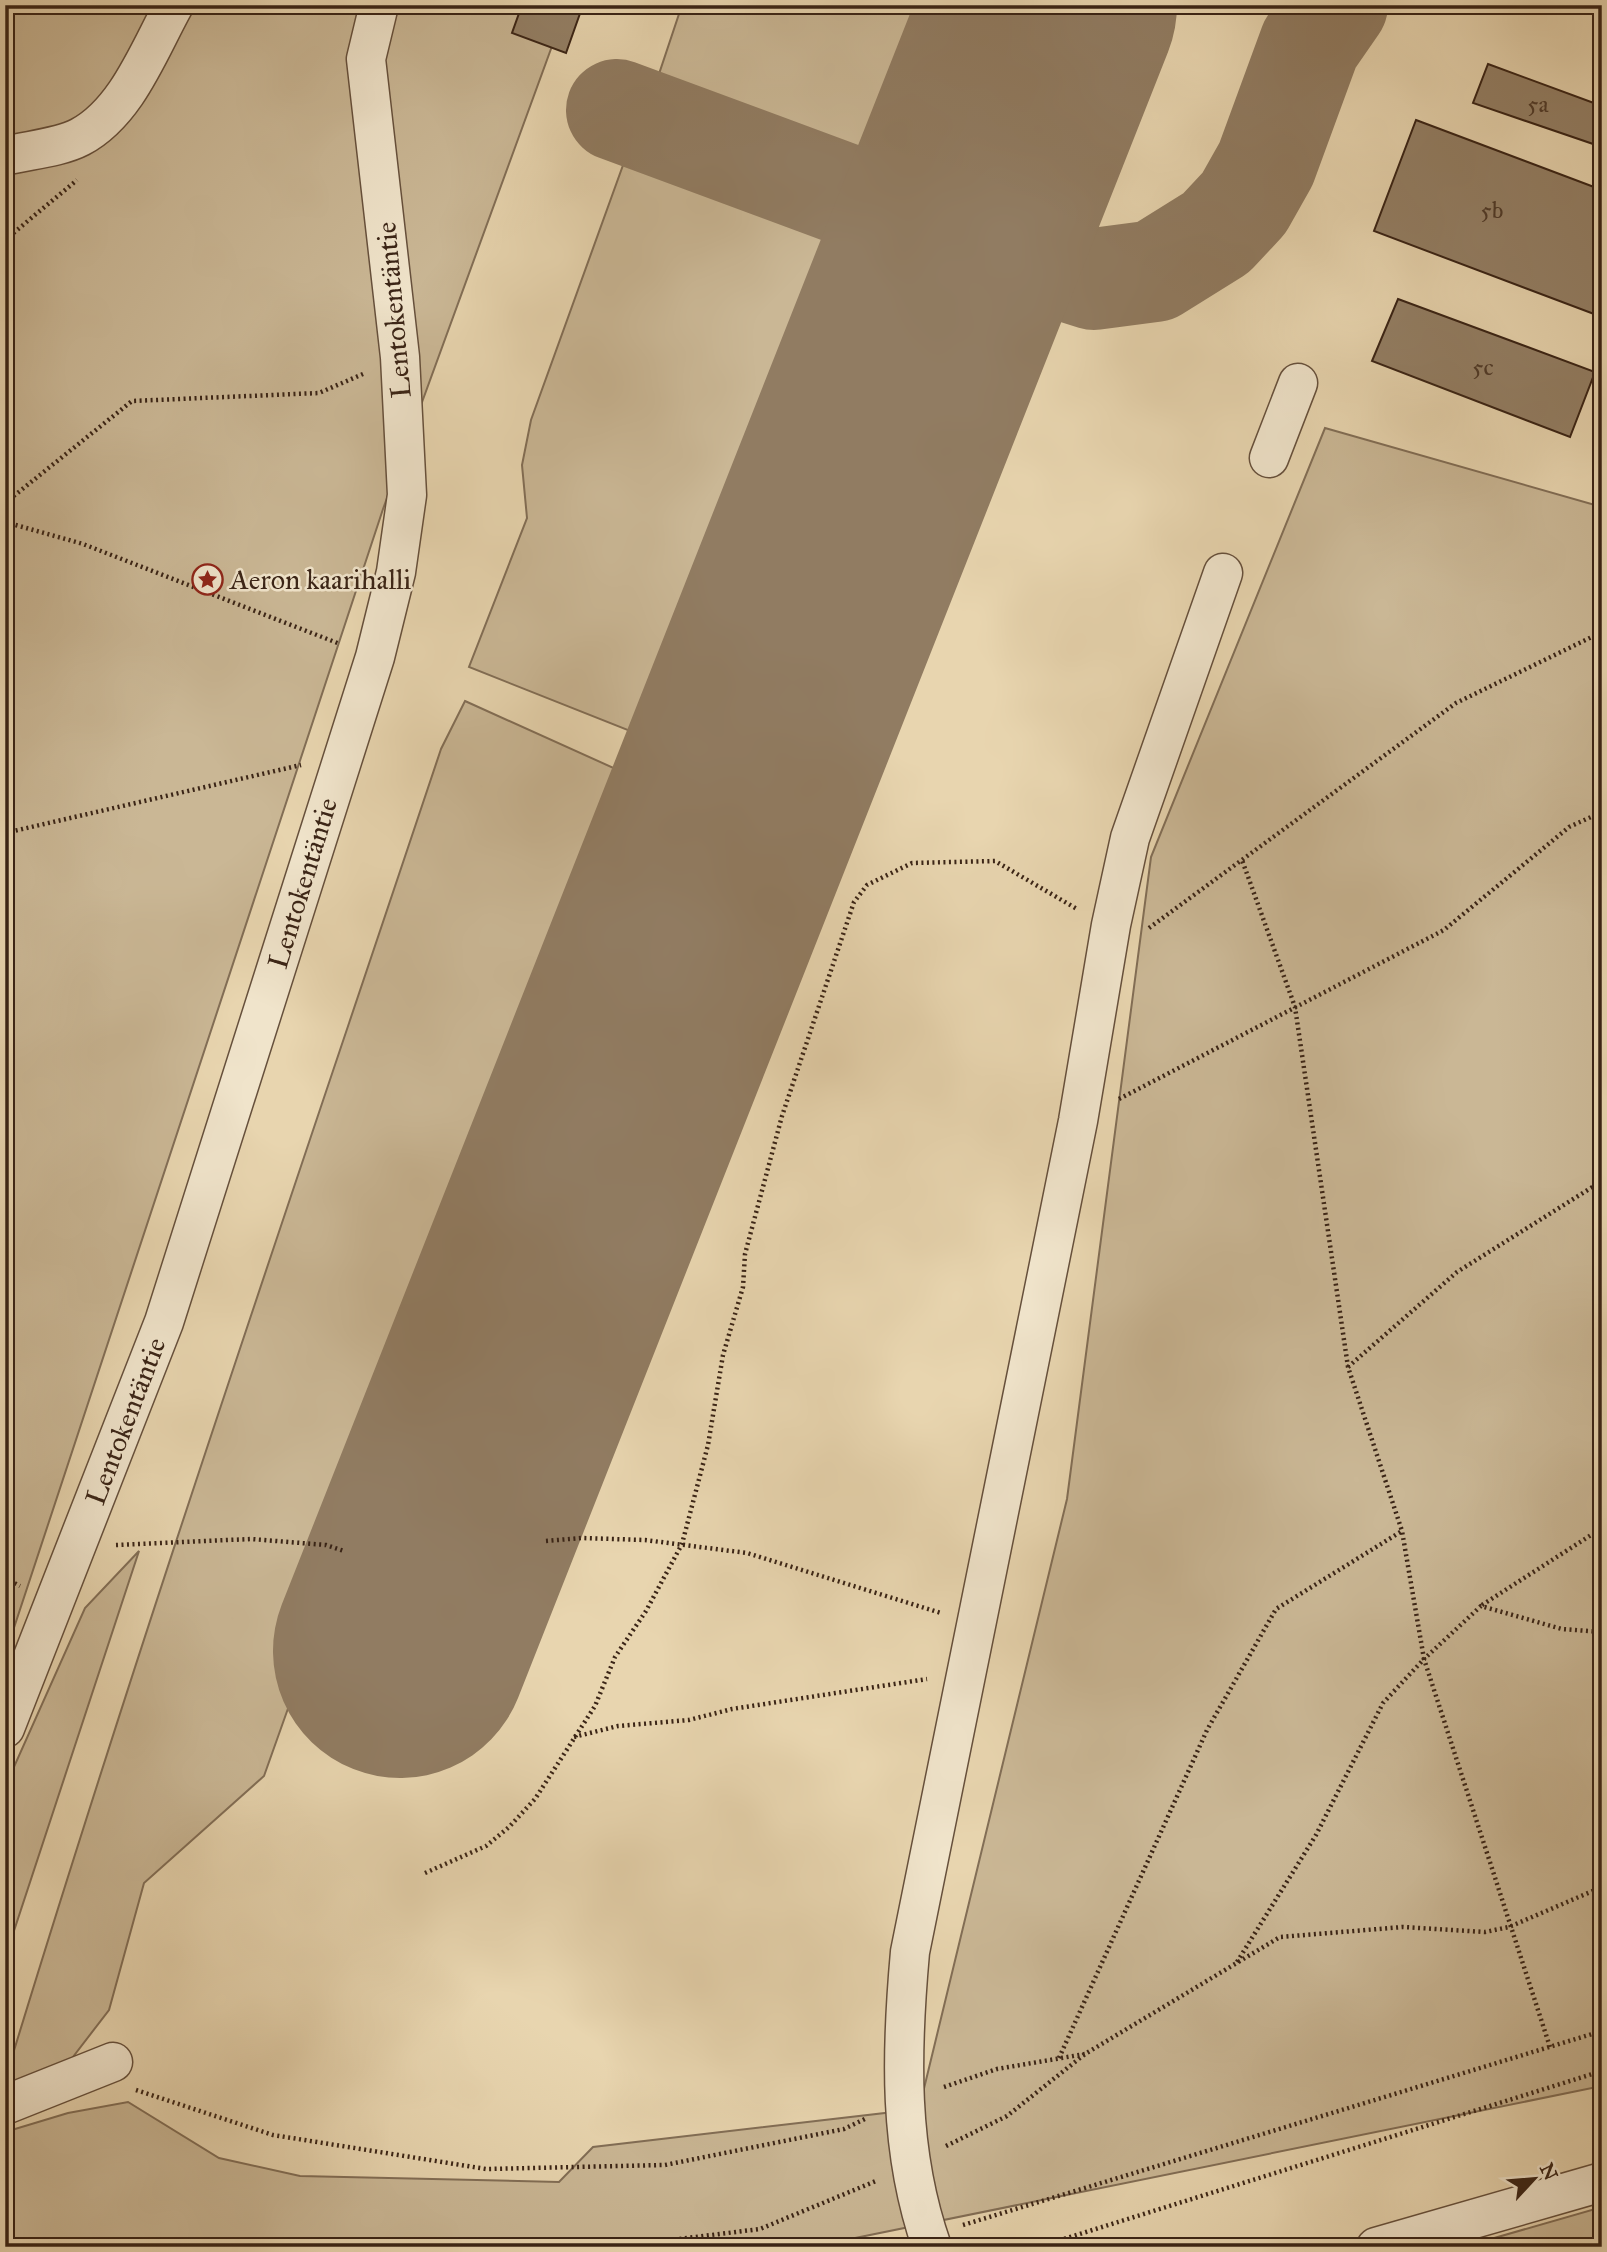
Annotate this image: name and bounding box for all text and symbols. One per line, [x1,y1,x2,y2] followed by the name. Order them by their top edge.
[1527,89,1550,119] house number: 5a
[1481,195,1503,225] house number: 5b
[368,220,419,400] street label: Lentokentäntie
[1472,352,1494,382] house number: 5c
[190,562,224,596] place icon: Aeron kaarihalli
[229,562,412,597] place label: Aeron kaarihalli
[260,793,345,973] street label: Lentokentäntie
[77,1332,173,1510] street label: Lentokentäntie
[1498,2144,1568,2214] north arrow
[1535,2159,1563,2184] text: N

